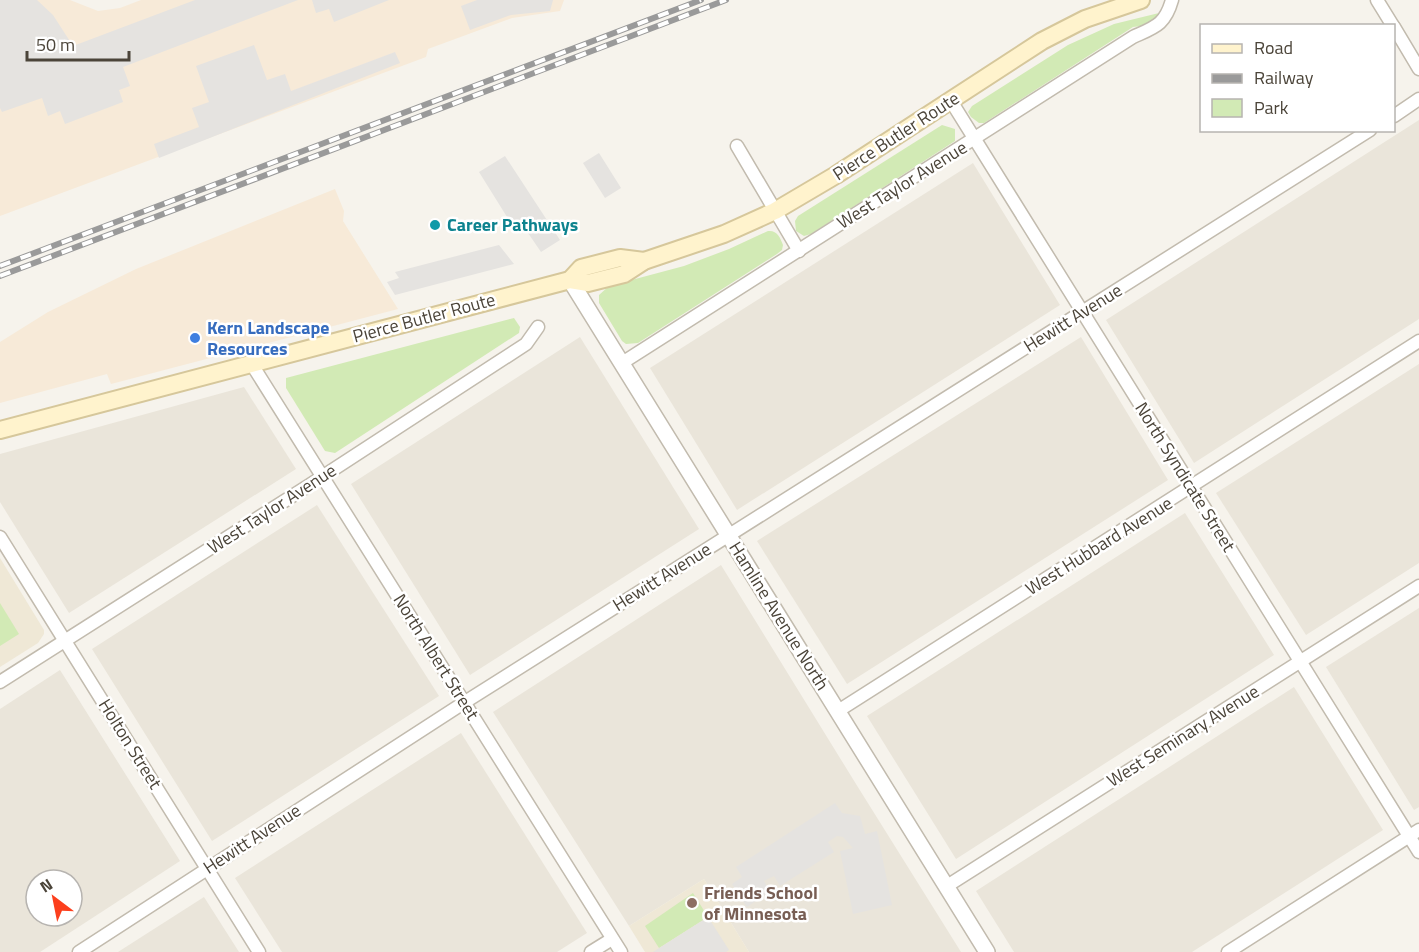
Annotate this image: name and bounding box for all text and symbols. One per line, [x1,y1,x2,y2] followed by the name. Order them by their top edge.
[27,24,129,62] scale bar
[1200,24,1395,132] legend
[36,31,75,58] text: 50 m
[1254,34,1293,61] text: Road
[1254,64,1314,91] text: Railway
[827,84,964,187] street label: Pierce Butler Route
[1254,94,1289,121] text: Park
[831,134,972,235] street label: West Taylor Avenue
[447,211,578,238] place label: Career Pathways
[428,218,442,232] marker: Career Pathways
[1018,277,1127,359] street label: Hewitt Avenue
[350,286,498,349] street label: Pierce Butler Route
[207,314,329,362] place label: Kern Landscape Resources
[188,331,202,345] marker: Kern Landscape Resources
[1128,397,1243,557] street label: North Syndicate Street
[202,457,342,560] street label: West Taylor Avenue
[1020,489,1177,602] street label: West Hubbard Avenue
[607,536,716,618] street label: Hewitt Avenue
[723,536,836,695] street label: Hamline Avenue North
[387,588,486,726] street label: North Albert Street
[1101,678,1264,793] street label: West Seminary Avenue
[92,694,169,795] street label: Holton Street
[198,797,306,880] street label: Hewitt Avenue
[24,868,84,928] north arrow
[35,872,57,898] text: N
[704,879,818,927] place label: Friends School of Minnesota
[685,896,699,910] marker: Friends School of Minnesota

